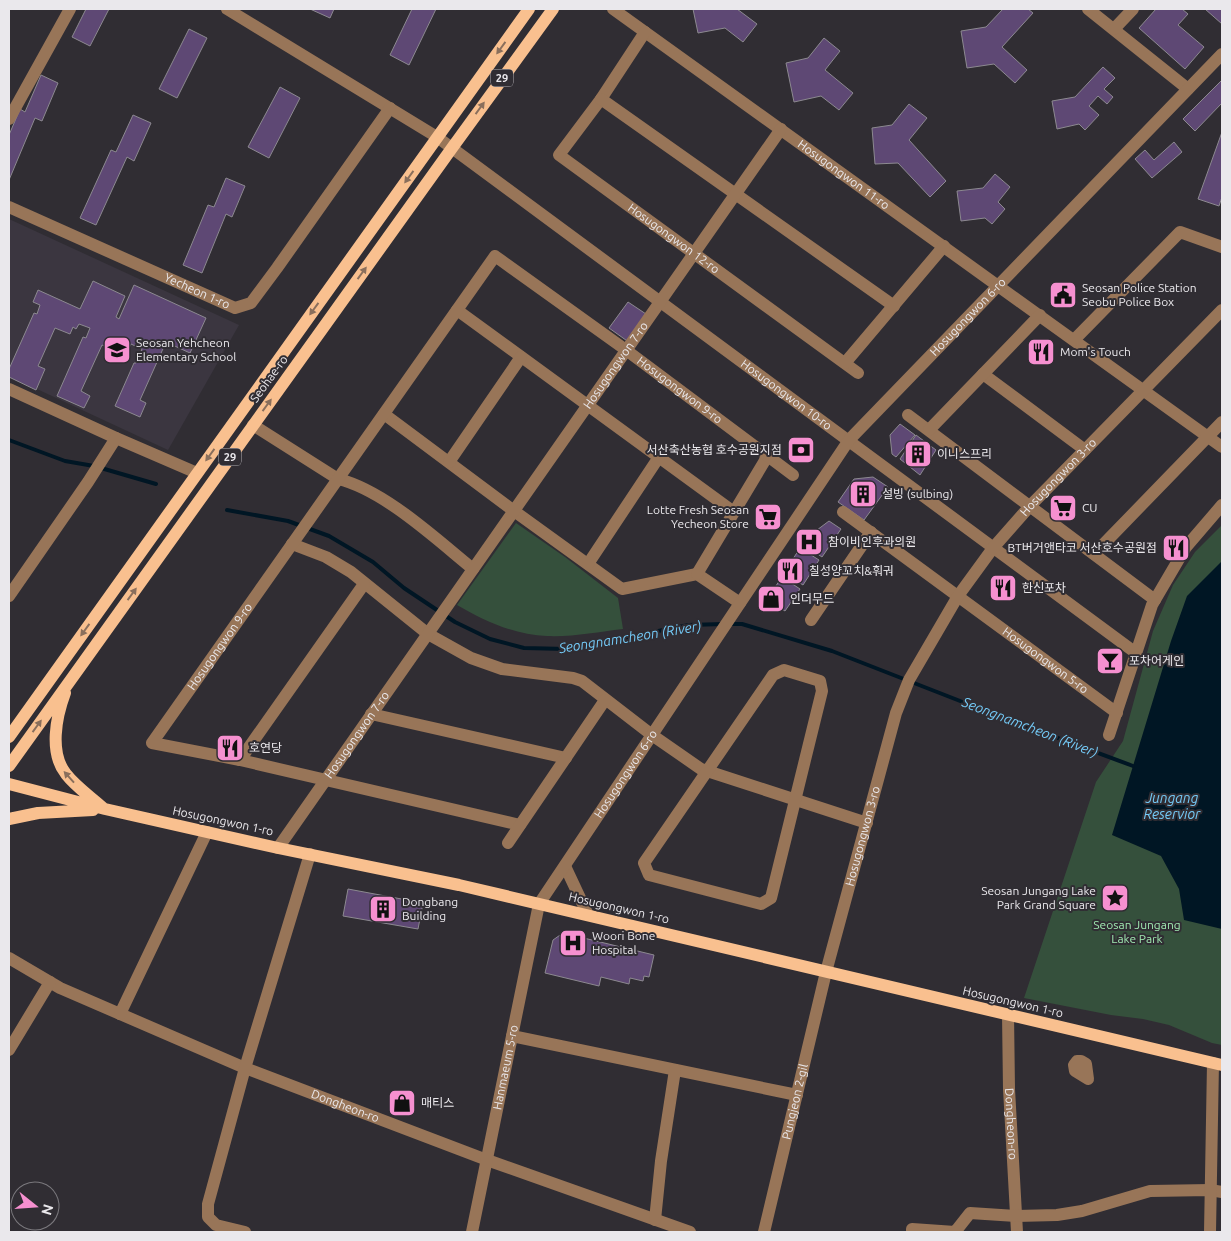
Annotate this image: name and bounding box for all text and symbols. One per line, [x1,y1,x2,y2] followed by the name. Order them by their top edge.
[496,41,506,55] one-way arrow
[491,70,513,86] road number: 29
[475,101,485,115] one-way arrow
[796,137,892,212] street label: Hosugongwon 11-ro
[404,170,414,183] one-way arrow
[626,201,722,276] street label: Hosugongwon 12-ro
[357,266,367,280] one-way arrow
[162,270,232,311] street label: Yecheon 1-ro
[927,275,1008,358] street label: Hosugongwon 6-ro
[1048,280,1078,310] public building icon: Seosan Police Station Seobu Police Box
[1082,281,1197,308] place label: Seosan Police Station Seobu Police Box
[309,302,319,316] one-way arrow
[580,319,650,411] street label: Hosugongwon 7-ro
[102,335,132,365] school or university icon: Seosan Yehcheon Elementary School
[136,336,236,363] place label: Seosan Yehcheon Elementary School
[1026,337,1056,367] restaurant icon: Mom's Touch
[1060,345,1131,358] place label: Mom's Touch
[247,353,290,405] street label: Seohae-ro
[635,354,725,426] street label: Hosugongwon 9-ro
[739,357,835,432] street label: Hosugongwon 10-ro
[262,398,272,412] one-way arrow
[786,435,816,465] bank icon: 서산축산농협 호수공원지점
[1017,436,1099,518] street label: Hosugongwon 3-ro
[903,439,933,469] building icon: 이니스프리
[647,443,782,456] place label: 서산축산농협 호수공원지점
[937,447,992,460] place label: 이니스프리
[204,448,215,461] one-way arrow
[219,448,241,466] road number: 29
[848,479,878,509] building icon: 설빙 (sulbing)
[882,487,953,501] place label: 설빙 (sulbing)
[1048,493,1078,523] supermarket icon: CU
[1082,501,1098,514] place label: CU
[753,502,783,532] supermarket icon: Lotte Fresh Seosan Yecheon Store
[647,503,749,530] place label: Lotte Fresh Seosan Yecheon Store
[794,527,824,557] hospital icon: 참이비인후과의원
[1161,533,1191,563] restaurant icon: BT버거앤타코 서산호수공원점
[828,535,916,548] place label: 참이비인후과의원
[1008,541,1157,554] place label: BT버거앤타코 서산호수공원점
[775,556,805,586] restaurant icon: 칠성양꼬치&훠궈
[809,564,894,577] place label: 칠성양꼬치&훠궈
[988,573,1018,603] restaurant icon: 한신포차
[1022,581,1066,594] place label: 한신포차
[756,584,786,614] shop icon: 인더무드
[127,587,137,601] one-way arrow
[790,592,834,605] place label: 인더무드
[185,600,254,692] street label: Hosugongwon 9-ro
[557,618,702,656] water label: Seongnamcheon (River)
[80,623,90,637] one-way arrow
[1000,624,1091,696] street label: Hosugongwon 5-ro
[1095,646,1125,676] bar icon: 포차어게인
[1129,654,1184,667] place label: 포차어게인
[322,689,392,781] street label: Hosugongwon 7-ro
[959,693,1100,760] water label: Seongnamcheon (River)
[32,720,42,733] one-way arrow
[591,727,659,820] street label: Hosugongwon 6-ro
[215,733,245,763] restaurant icon: 호연당
[249,741,282,754] place label: 호연당
[63,772,75,784] one-way arrow
[843,785,882,887] street label: Hosugongwon 3-ro
[1144,790,1201,822] water label: Jungang Reservior
[171,803,275,838] street label: Hosugongwon 1-ro
[1100,883,1130,913] place icon: Seosan Jungang Lake Park Grand Square
[981,884,1096,911] place label: Seosan Jungang Lake Park Grand Square
[568,890,671,925] street label: Hosugongwon 1-ro
[368,894,398,924] building icon: Dongbang Building
[402,895,458,922] place label: Dongbang Building
[1093,918,1181,945] park label: Seosan Jungang Lake Park
[558,928,588,958] hospital icon: Woori Bone Hospital
[592,929,655,956] place label: Woori Bone Hospital
[962,984,1065,1019] street label: Hosugongwon 1-ro
[490,1024,520,1111] street label: Hanmaeum 5-ro
[779,1062,810,1141] street label: Pungjeon 2-gil
[310,1087,381,1124] street label: Dongheon-ro
[387,1088,417,1118] shop icon: 매티스
[1003,1088,1020,1160] street label: Dongheon-ro
[421,1096,454,1109] place label: 매티스
[10,1181,60,1231] north arrow
[38,1202,57,1217] text: N

